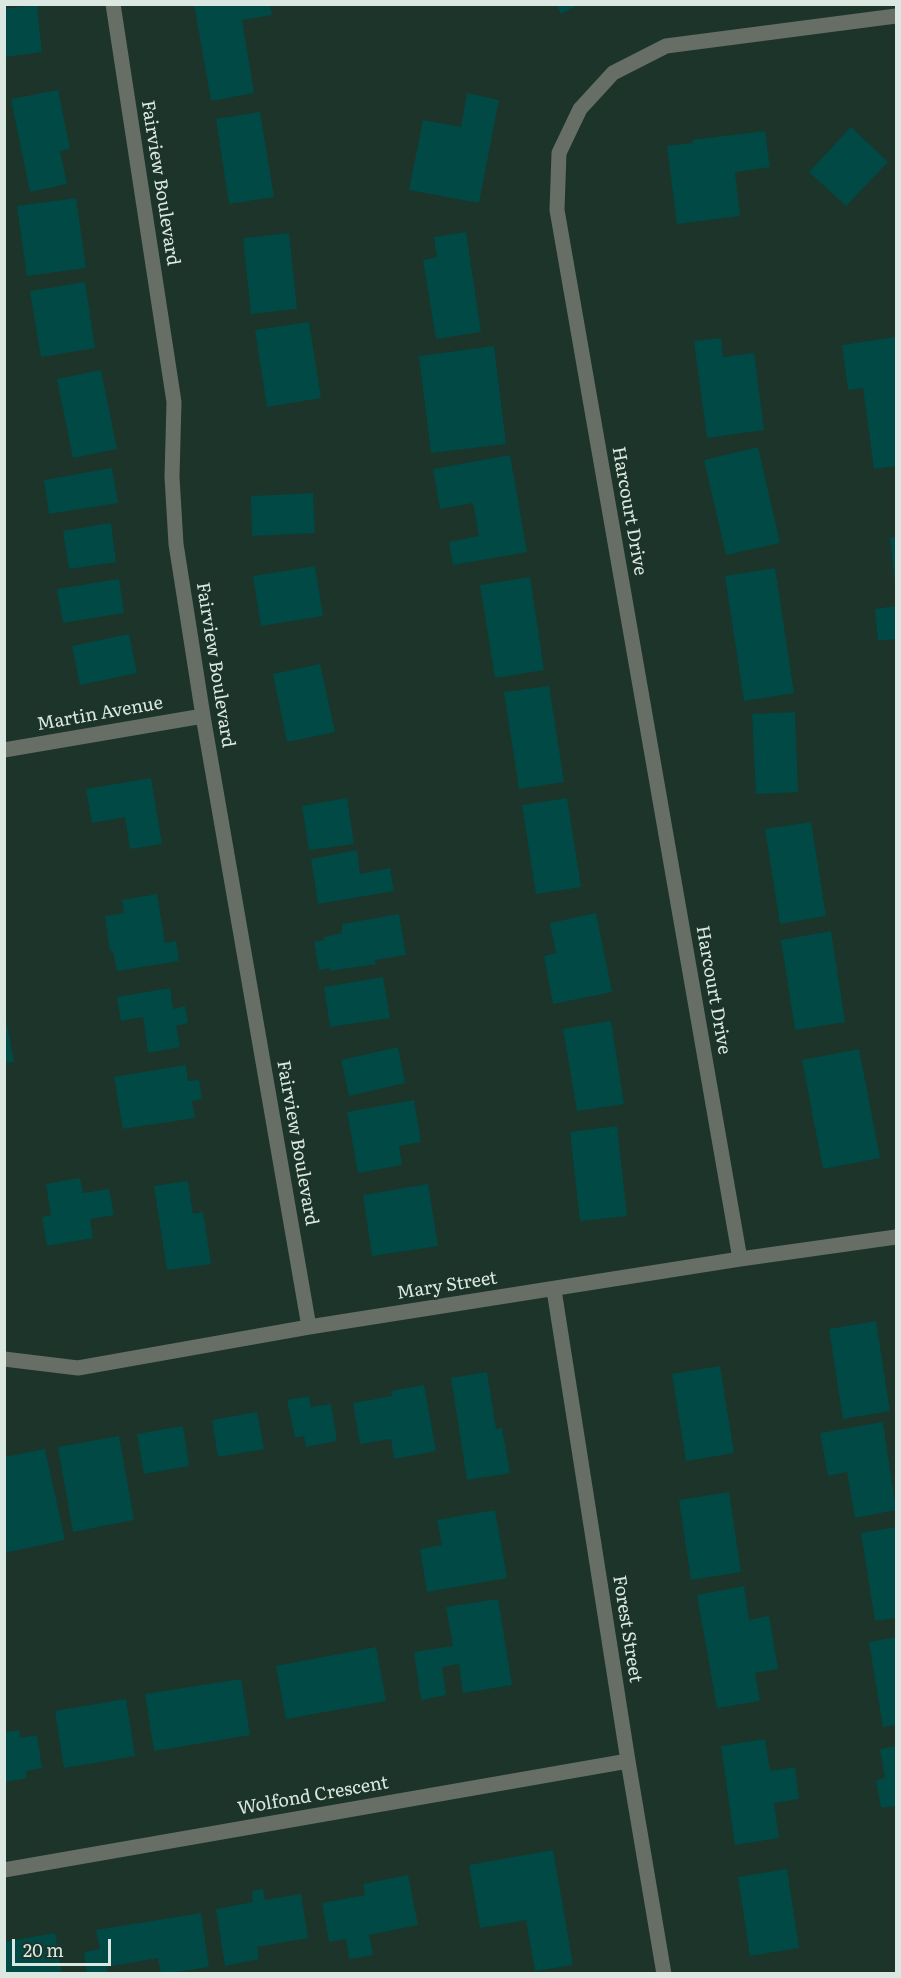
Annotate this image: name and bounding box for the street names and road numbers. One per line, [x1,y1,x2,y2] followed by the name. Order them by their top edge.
[136,99,184,267] street label: Fairview Boulevard
[607,445,651,577] street label: Harcourt Drive
[191,581,239,749] street label: Fairview Boulevard
[35,692,165,736] street label: Martin Avenue
[691,924,735,1056] street label: Harcourt Drive
[272,1059,322,1227] street label: Fairview Boulevard
[395,1267,499,1305] street label: Mary Street
[608,1574,646,1684] street label: Forest Street
[236,1772,390,1820] street label: Wolfond Crescent

